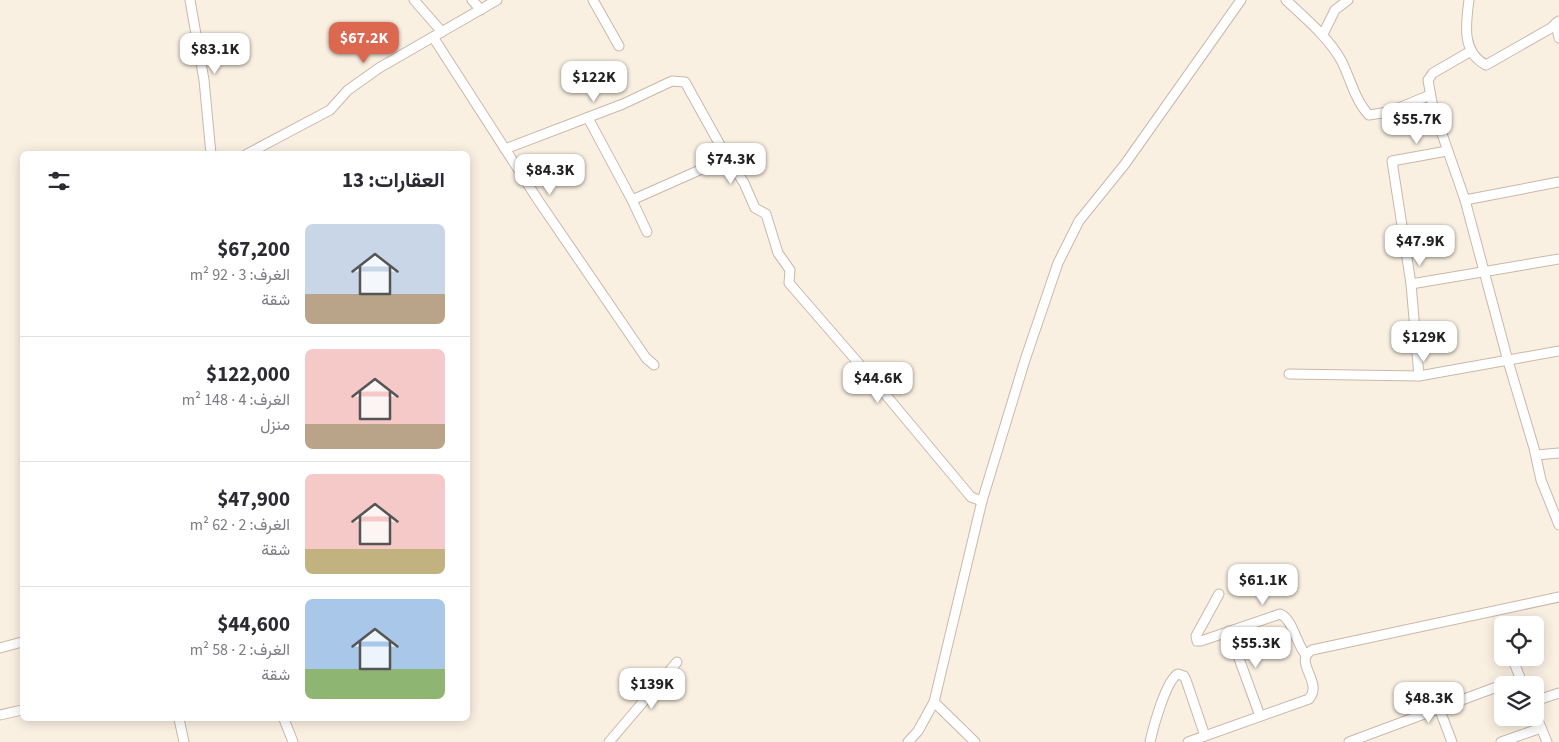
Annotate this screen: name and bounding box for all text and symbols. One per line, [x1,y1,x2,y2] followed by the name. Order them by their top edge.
[323,22,405,64] pin: $67.2K
[340,27,388,49] text: $67.2K
[174,32,256,75] pin: $83.1K
[191,38,239,60] text: $83.1K
[559,61,629,103] pin: $122K
[572,66,616,88] text: $122K
[1376,102,1458,145] pin: $55.7K
[1393,108,1441,130] text: $55.7K
[690,142,772,185] pin: $74.3K
[707,148,755,170] text: $74.3K
[509,154,591,196] pin: $84.3K
[526,159,574,181] text: $84.3K
[342,165,445,195] text: العقارات: 13
[45,167,73,195] icon: filters
[1379,224,1461,267] pin: $47.9K
[1396,230,1444,252] text: $47.9K
[217,234,290,264] text: $67,200
[345,244,405,304] icon: home
[190,264,290,286] text: الغرف: 3 · 92 m²
[261,289,290,311] text: شقة
[1389,320,1459,363] pin: $129K
[1402,326,1446,348] text: $129K
[206,359,290,389] text: $122,000
[837,362,919,404] pin: $44.6K
[854,367,902,389] text: $44.6K
[345,369,405,429] icon: home
[182,389,290,411] text: الغرف: 4 · 148 m²
[260,414,290,436] text: منزل
[217,484,290,514] text: $47,900
[345,494,405,554] icon: home
[190,514,290,536] text: الغرف: 2 · 62 m²
[261,539,290,561] text: شقة
[1222,564,1304,606] pin: $61.1K
[1239,569,1287,591] text: $61.1K
[217,609,290,639] text: $44,600
[1494,616,1544,726] map controls
[1494,616,1544,666] button: locate
[345,619,405,679] icon: home
[1215,626,1297,669] pin: $55.3K
[1232,632,1280,654] text: $55.3K
[190,639,290,661] text: الغرف: 2 · 58 m²
[261,664,290,686] text: شقة
[617,668,687,710] pin: $139K
[630,673,674,695] text: $139K
[1494,676,1544,726] button: layers
[1388,682,1470,724] pin: $48.3K
[1405,687,1453,709] text: $48.3K

